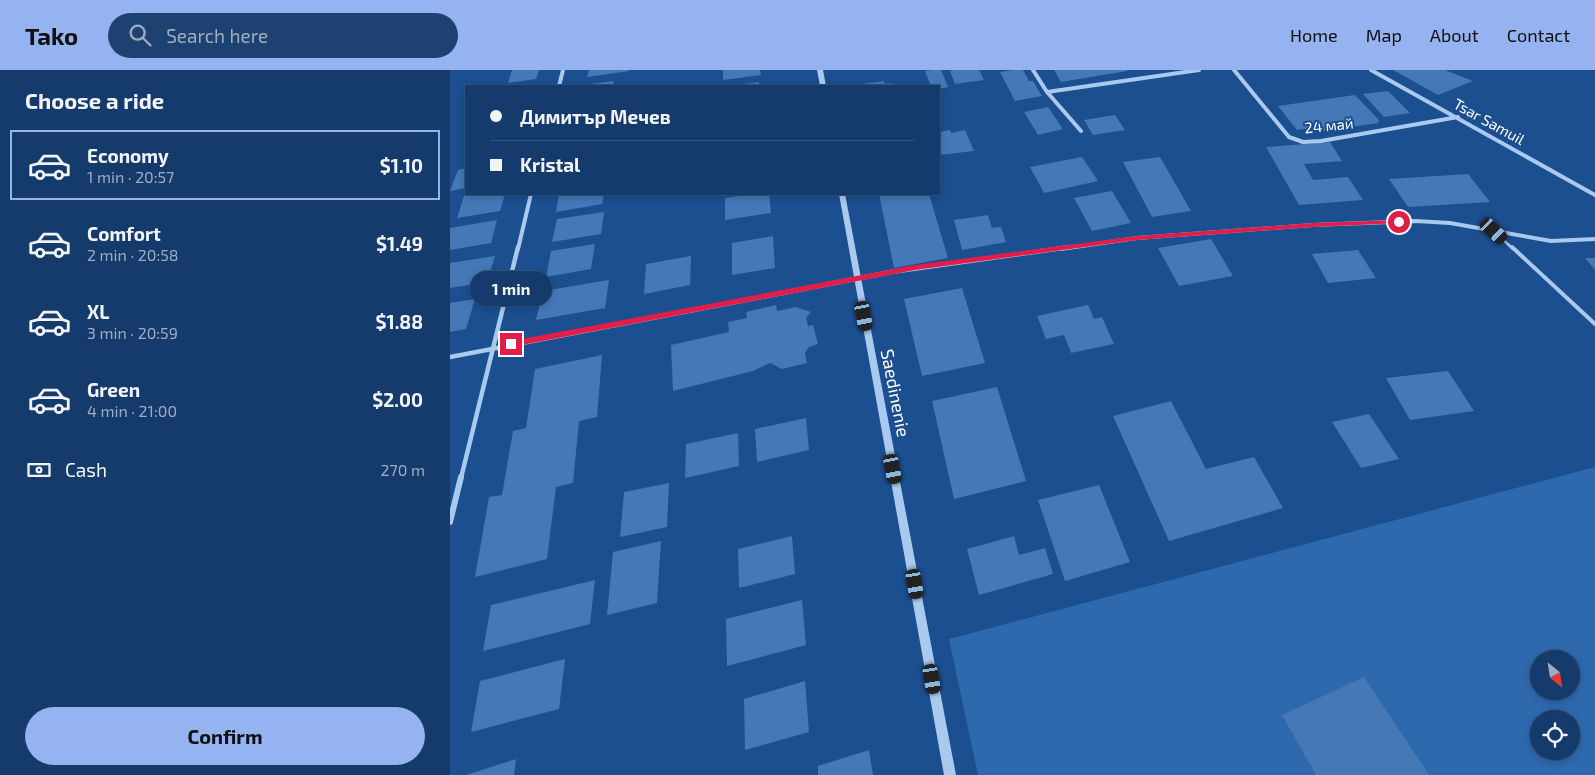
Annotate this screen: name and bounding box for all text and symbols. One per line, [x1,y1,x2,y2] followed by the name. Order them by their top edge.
[108,13,458,58] search box
[25,21,78,50] text: Tako
[126,21,154,49] icon: search
[166,24,268,47] text: Search here
[1290,24,1338,46] text: Home
[1366,24,1402,46] text: Map
[1430,24,1479,46] text: About
[1507,24,1570,46] text: Contact
[25,87,164,113] text: Choose a ride
[1451,94,1529,148] street label: Tsar Samuil
[520,105,671,128] text: Димитър Мечев
[1303,113,1354,137] street label: 24 май
[27,143,72,188] icon: car
[87,144,169,167] text: Economy
[520,153,580,176] text: Kristal
[380,154,423,177] text: $1.10
[87,167,174,186] text: 1 min · 20:57
[1388,211,1410,233] route start
[1477,215,1510,247] car
[27,221,72,266] icon: car
[87,222,161,245] text: Comfort
[376,232,423,255] text: $1.49
[87,245,178,264] text: 2 min · 20:58
[470,272,552,306] callout: 1 min
[492,279,530,298] text: 1 min
[27,299,72,344] icon: car
[87,300,109,323] text: XL
[853,300,874,332] car
[375,310,423,333] text: $1.88
[87,323,178,342] text: 3 min · 20:59
[500,333,522,355] route end
[877,347,915,439] street label: Saedinenie
[27,377,72,422] icon: car
[87,378,140,401] text: Green
[372,388,423,411] text: $2.00
[87,401,177,420] text: 4 min · 21:00
[882,453,903,485] car
[25,456,53,484] icon: cash
[65,458,107,481] text: Cash
[381,460,425,479] text: 270 m
[905,568,924,600] car
[1530,650,1580,700] north arrow
[1530,650,1580,760] map controls
[922,663,941,695] car
[25,707,425,765] button: Confirm
[1530,710,1580,760] button: locate

